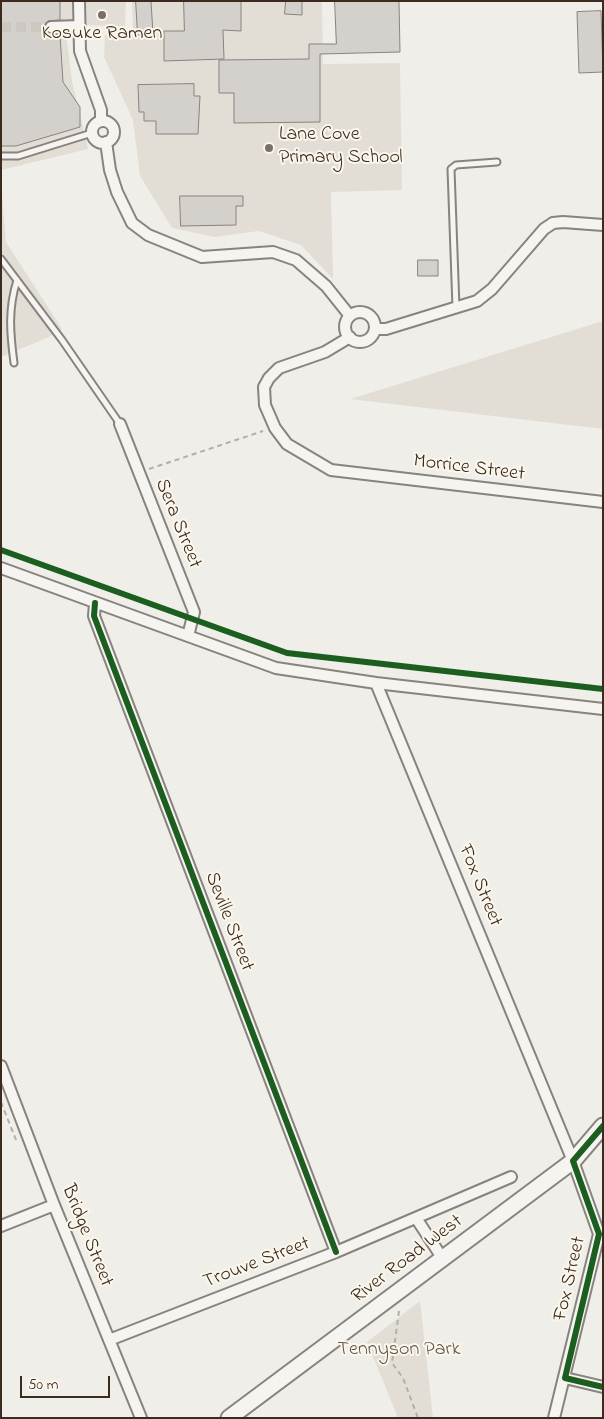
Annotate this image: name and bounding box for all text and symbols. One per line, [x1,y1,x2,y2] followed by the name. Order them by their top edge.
[96,9,108,21] marker: Kosuke Ramen
[42,23,162,47] place label: Kosuke Ramen
[279,124,403,171] place label: Lane Cove Primary School
[263,142,275,154] marker: Lane Cove Primary School
[412,450,526,488] street label: Morrice Street
[148,476,206,572] street label: Sera Street
[452,842,506,930] street label: Fox Street
[198,869,258,975] street label: Seville Street
[55,1182,117,1290] street label: Bridge Street
[348,1210,468,1310] street label: River Road West
[200,1233,314,1295] street label: Trouve Street
[550,1234,592,1324] street label: Fox Street
[338,1339,460,1363] park label: Tennyson Park
[22,1366,112,1398] scale bar
[28,1374,58,1396] text: 50 m

